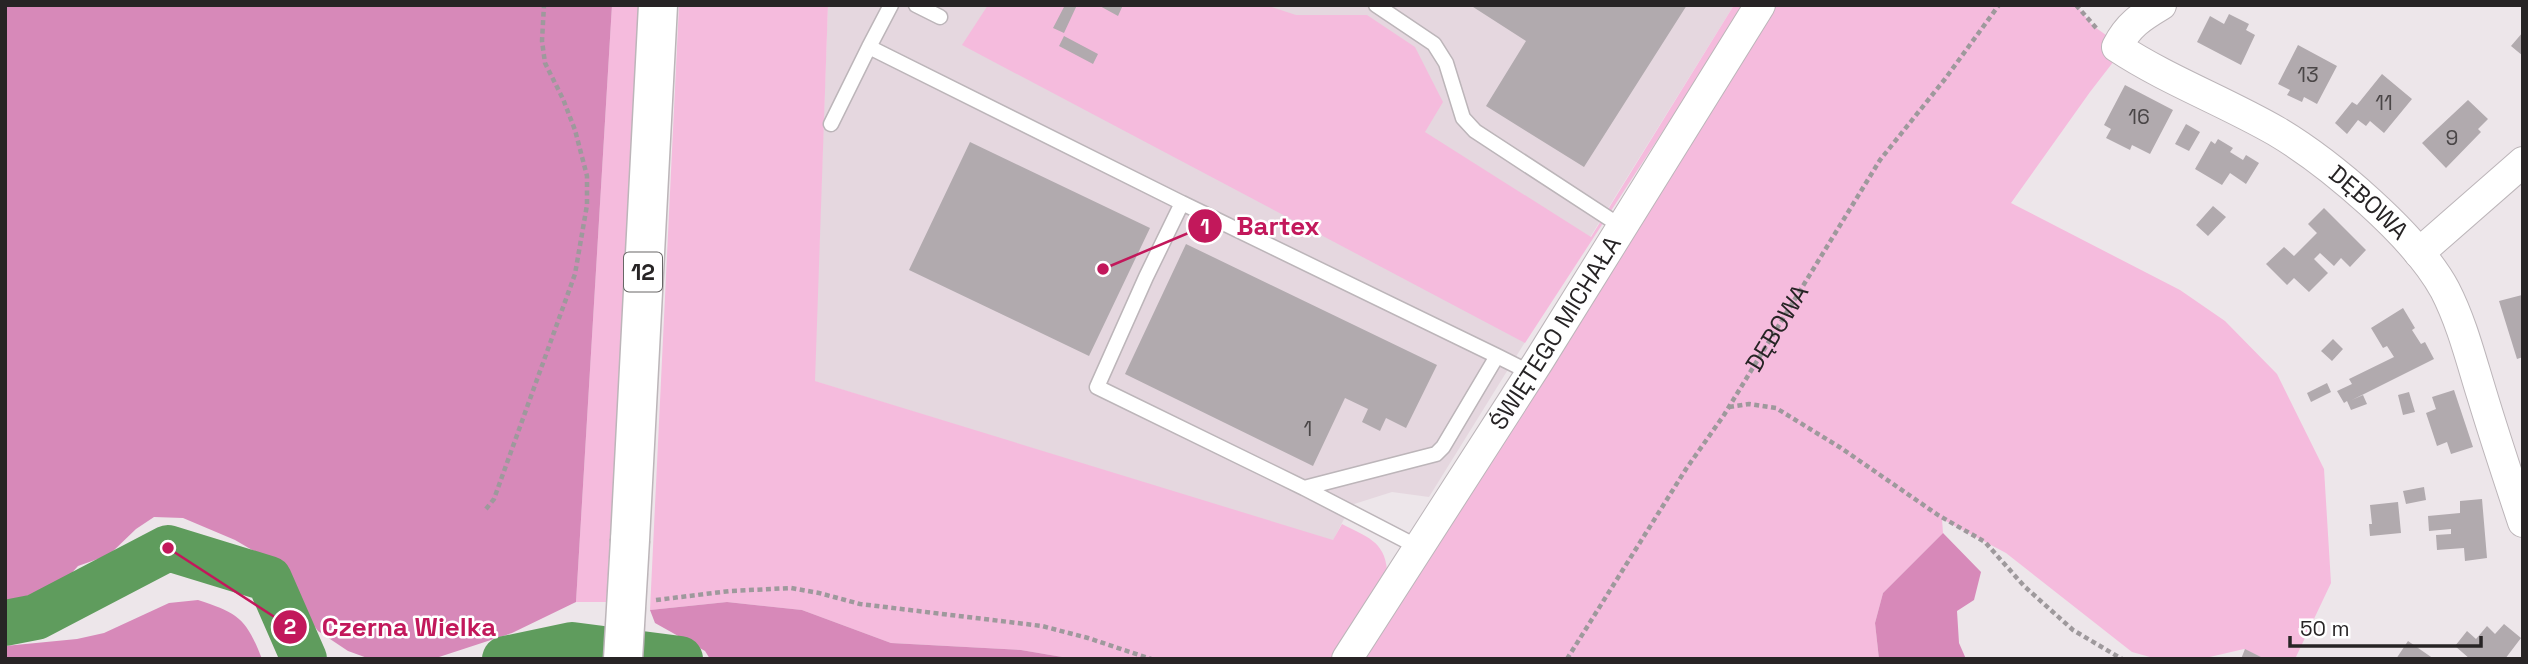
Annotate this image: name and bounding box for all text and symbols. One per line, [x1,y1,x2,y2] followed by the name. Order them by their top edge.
[2297,61,2319,88] house number: 13
[2375,89,2393,116] house number: 11
[2128,103,2150,130] house number: 16
[2446,124,2458,151] house number: 9
[2323,158,2415,246] street label: DĘBOWA
[1187,203,1334,250] callout: Bartex
[1236,209,1320,243] text: Bartex
[1200,213,1210,240] text: 1
[1482,230,1628,436] street label: ŚWIĘTEGO MICHAŁA
[624,252,662,292] road number: 12
[1738,279,1815,377] street label: DĘBOWA
[1304,415,1312,442] house number: 1
[272,603,510,650] callout: Czerna Wielka
[2290,604,2481,648] scale bar
[322,610,496,644] text: Czerna Wielka
[284,613,296,640] text: 2
[2300,615,2350,642] text: 50 m

